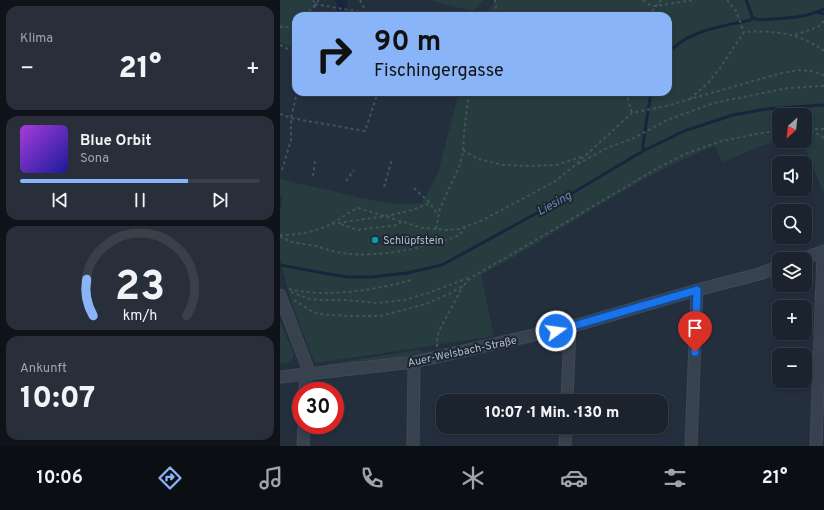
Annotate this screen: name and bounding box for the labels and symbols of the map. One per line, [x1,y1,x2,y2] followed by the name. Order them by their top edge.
[772,108,812,148] north arrow
[534,188,575,220] water label: Liesing
[383,234,444,248] place label: Schlüpfstein
[370,235,380,245] marker: Schlüpfstein
[535,310,577,352] position arrow
[678,311,712,352] pin
[406,334,518,370] street label: Auer-Welsbach-Straße
[292,382,344,434] speed limit sign: 30

